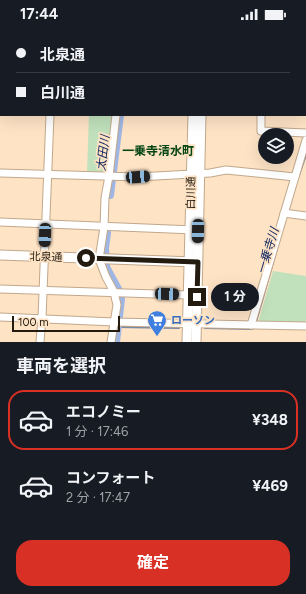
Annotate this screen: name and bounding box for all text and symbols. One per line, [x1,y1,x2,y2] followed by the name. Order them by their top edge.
[20,5,58,23] text: 17:44
[40,46,85,64] text: 北泉通
[40,84,85,102] text: 白川通
[258,128,294,164] map controls
[258,128,294,164] button: layers
[94,132,112,172] water label: 太田川
[122,144,194,158] district label: 一乗寺清水町
[126,170,150,184] car
[184,176,198,210] street label: 白川通
[192,219,204,243] car
[39,223,51,247] car
[254,224,282,276] water label: 一乗寺川
[77,249,95,267] route start
[29,250,63,264] street label: 北泉通
[211,283,259,311] callout: 1 分
[155,288,179,300] car
[188,288,206,306] route end
[224,289,246,304] text: 1 分
[146,309,168,337] supermarket icon: ローソン
[12,314,120,333] scale bar
[171,314,215,327] place label: ローソン
[18,316,49,329] text: 100 m
[16,355,106,377] text: 車両を選択
[18,402,54,438] icon: car
[66,403,141,421] text: エコノミー
[252,411,288,429] text: ¥348
[66,424,128,439] text: 1 分 · 17:46
[18,468,54,504] icon: car
[66,469,156,487] text: コンフォート
[252,477,288,495] text: ¥469
[66,490,130,505] text: 2 分 · 17:47
[16,540,290,586] button: 確定

